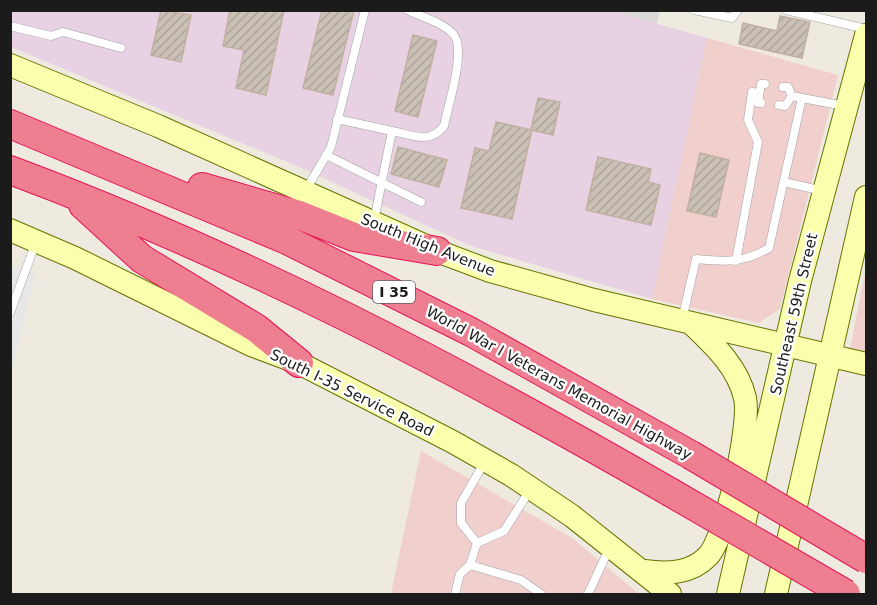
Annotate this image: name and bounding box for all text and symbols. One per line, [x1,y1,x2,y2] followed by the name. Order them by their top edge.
[358,210,498,280] street label: South High Avenue
[767,231,821,397] street label: Southeast 59th Street
[373,281,415,303] road number: I 35
[423,302,695,464] street label: World War I Veterans Memorial Highway
[267,345,437,441] street label: South I-35 Service Road

